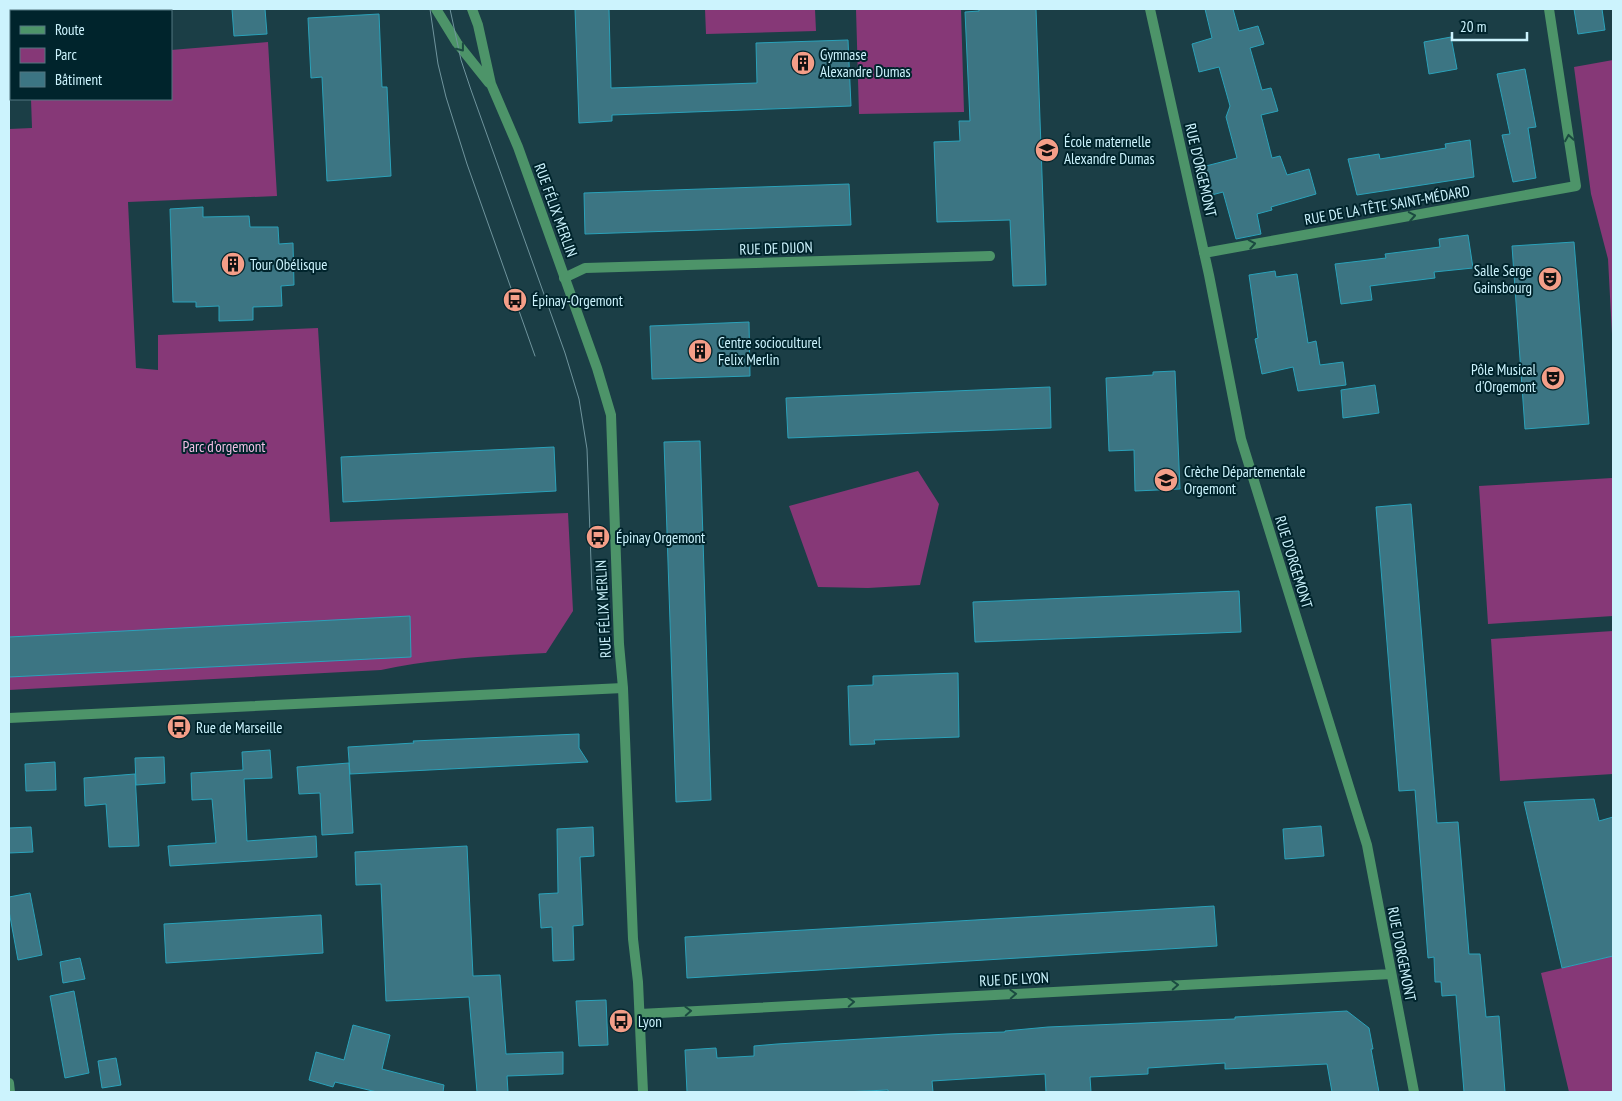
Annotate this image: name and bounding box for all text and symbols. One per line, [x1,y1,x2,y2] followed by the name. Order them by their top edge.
[10,10,172,100] legend
[1452,10,1527,42] scale bar
[1460,17,1486,36] text: 20 m
[55,20,85,39] text: Route
[456,42,464,51] one-way arrow
[55,45,77,64] text: Parc
[820,45,910,81] place label: Gymnase Alexandre Dumas
[790,50,816,76] building icon: Gymnase Alexandre Dumas
[55,70,102,89] text: Bâtiment
[1181,121,1221,219] street label: RUE D'ORGEMONT
[1064,132,1154,168] place label: École maternelle Alexandre Dumas
[1564,133,1575,141] one-way arrow
[1034,137,1060,163] school or university icon: École maternelle Alexandre Dumas
[530,161,582,259] street label: RUE FÉLIX MERLIN
[1303,181,1471,229] street label: RUE DE LA TÊTE SAINT-MÉDARD
[1407,211,1416,221] one-way arrow
[739,237,813,259] street label: RUE DE DIJON
[1248,240,1256,250] one-way arrow
[220,251,246,277] building icon: Tour Obélisque
[250,255,327,274] place label: Tour Obélisque
[1474,261,1532,297] place label: Salle Serge Gainsbourg
[1537,266,1563,292] theatre icon: Salle Serge Gainsbourg
[502,287,528,313] bus stop icon: Épinay-Orgemont
[532,291,623,310] place label: Épinay-Orgemont
[718,333,822,369] place label: Centre socioculturel Felix Merlin
[687,338,713,364] building icon: Centre socioculturel Felix Merlin
[1471,360,1537,396] place label: Pôle Musical d'Orgemont
[1540,365,1566,391] theatre icon: Pôle Musical d'Orgemont
[183,437,265,456] park label: Parc d'orgemont
[1184,462,1306,498] place label: Crèche Départementale Orgemont
[1153,467,1179,493] school or university icon: Crèche Départementale Orgemont
[1271,513,1317,611] street label: RUE D'ORGEMONT
[585,524,611,550] bus stop icon: Épinay Orgemont
[616,528,705,547] place label: Épinay Orgemont
[591,559,615,659] street label: RUE FÉLIX MERLIN
[166,714,192,740] bus stop icon: Rue de Marseille
[196,718,282,737] place label: Rue de Marseille
[1384,905,1421,1003] street label: RUE D'ORGEMONT
[979,968,1049,990] street label: RUE DE LYON
[1171,980,1179,991] one-way arrow
[1009,988,1017,999] one-way arrow
[847,997,855,1008] one-way arrow
[685,1006,693,1017] one-way arrow
[608,1008,634,1034] bus stop icon: Lyon
[638,1012,662,1031] place label: Lyon

